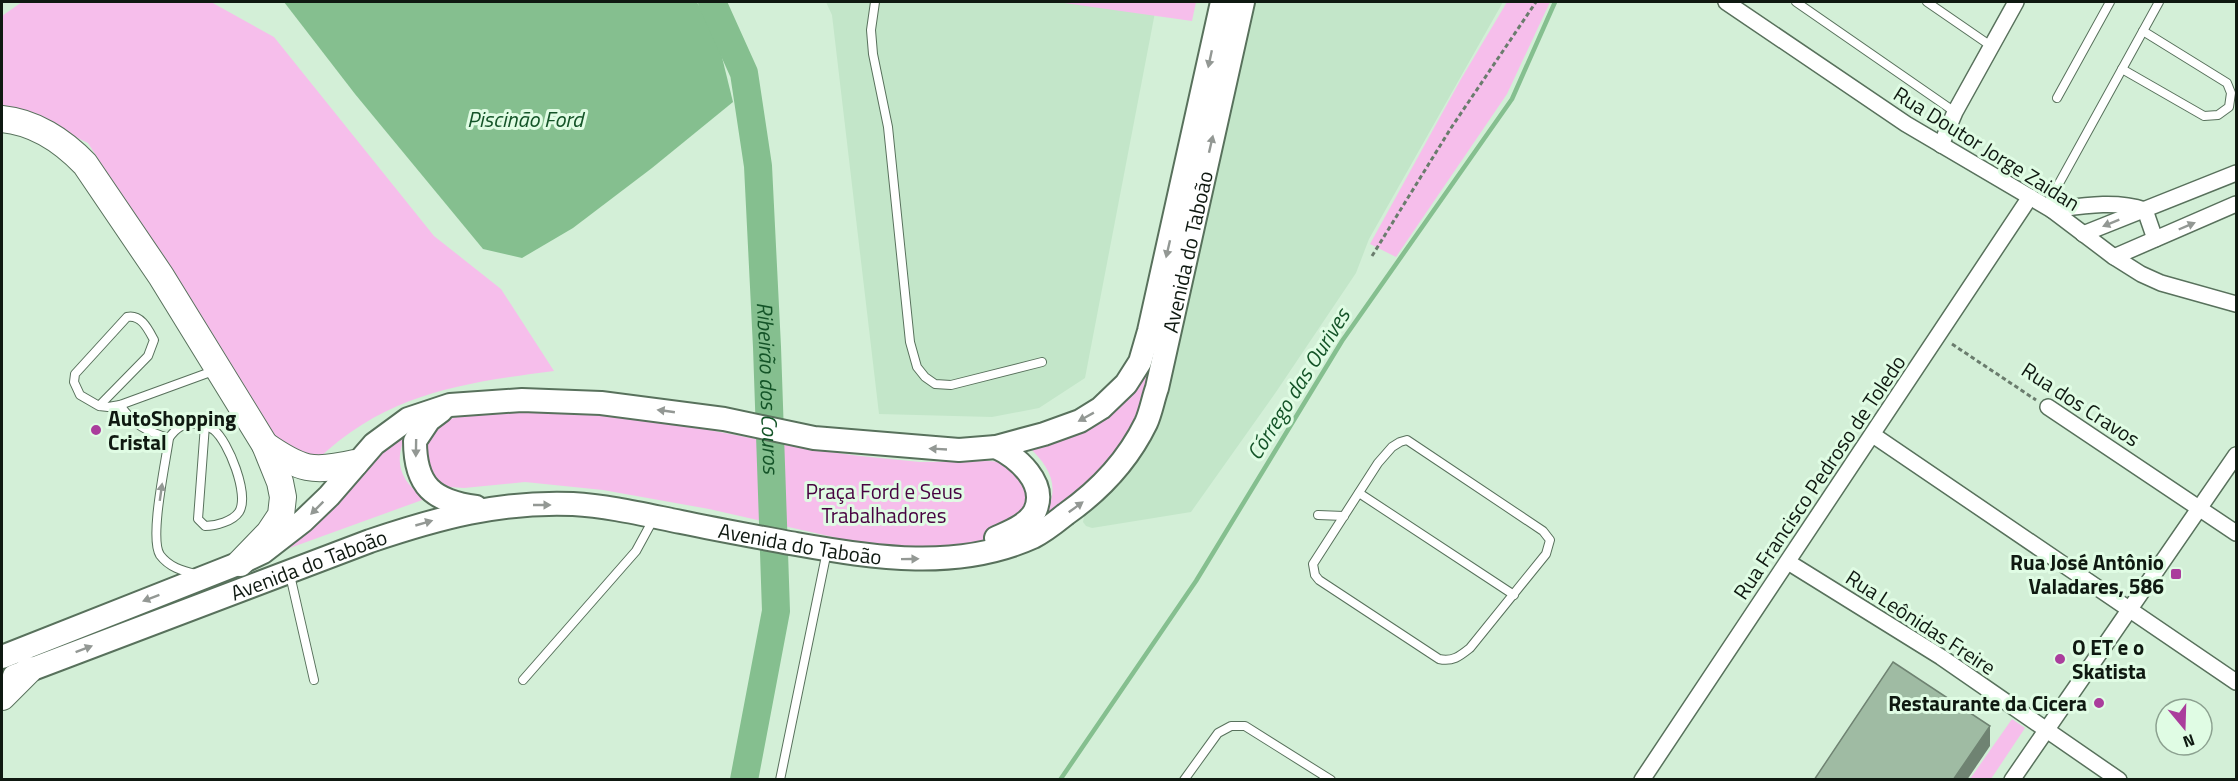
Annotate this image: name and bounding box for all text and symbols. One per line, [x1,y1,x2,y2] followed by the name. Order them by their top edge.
[1205,49,1214,68] one-way arrow
[1887,78,2087,218] street label: Rua Doutor Jorge Zaidan
[467,102,586,136] water label: Piscinão Ford
[1207,134,1217,153] one-way arrow
[1154,168,1221,336] street label: Avenida do Taboão
[2102,219,2120,228] one-way arrow
[2179,221,2196,230] one-way arrow
[1162,240,1172,258] one-way arrow
[1238,300,1359,467] water label: Córrego das Ourives
[748,301,788,476] water label: Ribeirão dos Couros
[1725,348,1913,606] street label: Rua Francisco Pedroso de Toledo
[2015,354,2147,454] street label: Rua dos Cravos
[108,402,236,458] place label: AutoShopping Cristal
[656,407,675,416] one-way arrow
[1077,412,1094,422] one-way arrow
[89,423,103,437] marker: AutoShopping Cristal
[411,439,421,458] one-way arrow
[928,444,947,454] one-way arrow
[805,475,963,531] park label: Praça Ford e Seus Trabalhadores
[156,482,166,501] one-way arrow
[310,500,324,514] one-way arrow
[533,500,552,510] one-way arrow
[1067,501,1083,513] one-way arrow
[716,514,883,573] street label: Avenida do Taboão
[415,518,433,527] one-way arrow
[226,520,391,609] street label: Avenida do Taboão
[2010,546,2164,602] place label: Rua José Antônio Valadares, 586
[901,554,920,564] one-way arrow
[1840,561,2002,683] street label: Rua Leônidas Freire
[2169,567,2183,581] marker: Rua José Antônio Valadares, 586
[142,594,160,603] one-way arrow
[2072,631,2147,687] place label: O ET e o Skatista
[75,644,93,654] one-way arrow
[2053,652,2067,666] marker: O ET e o Skatista
[1888,687,2087,719] place label: Restaurante da Cicera
[2092,696,2106,710] marker: Restaurante da Cicera
[2154,697,2214,757] north arrow
[2180,728,2198,754] text: N

